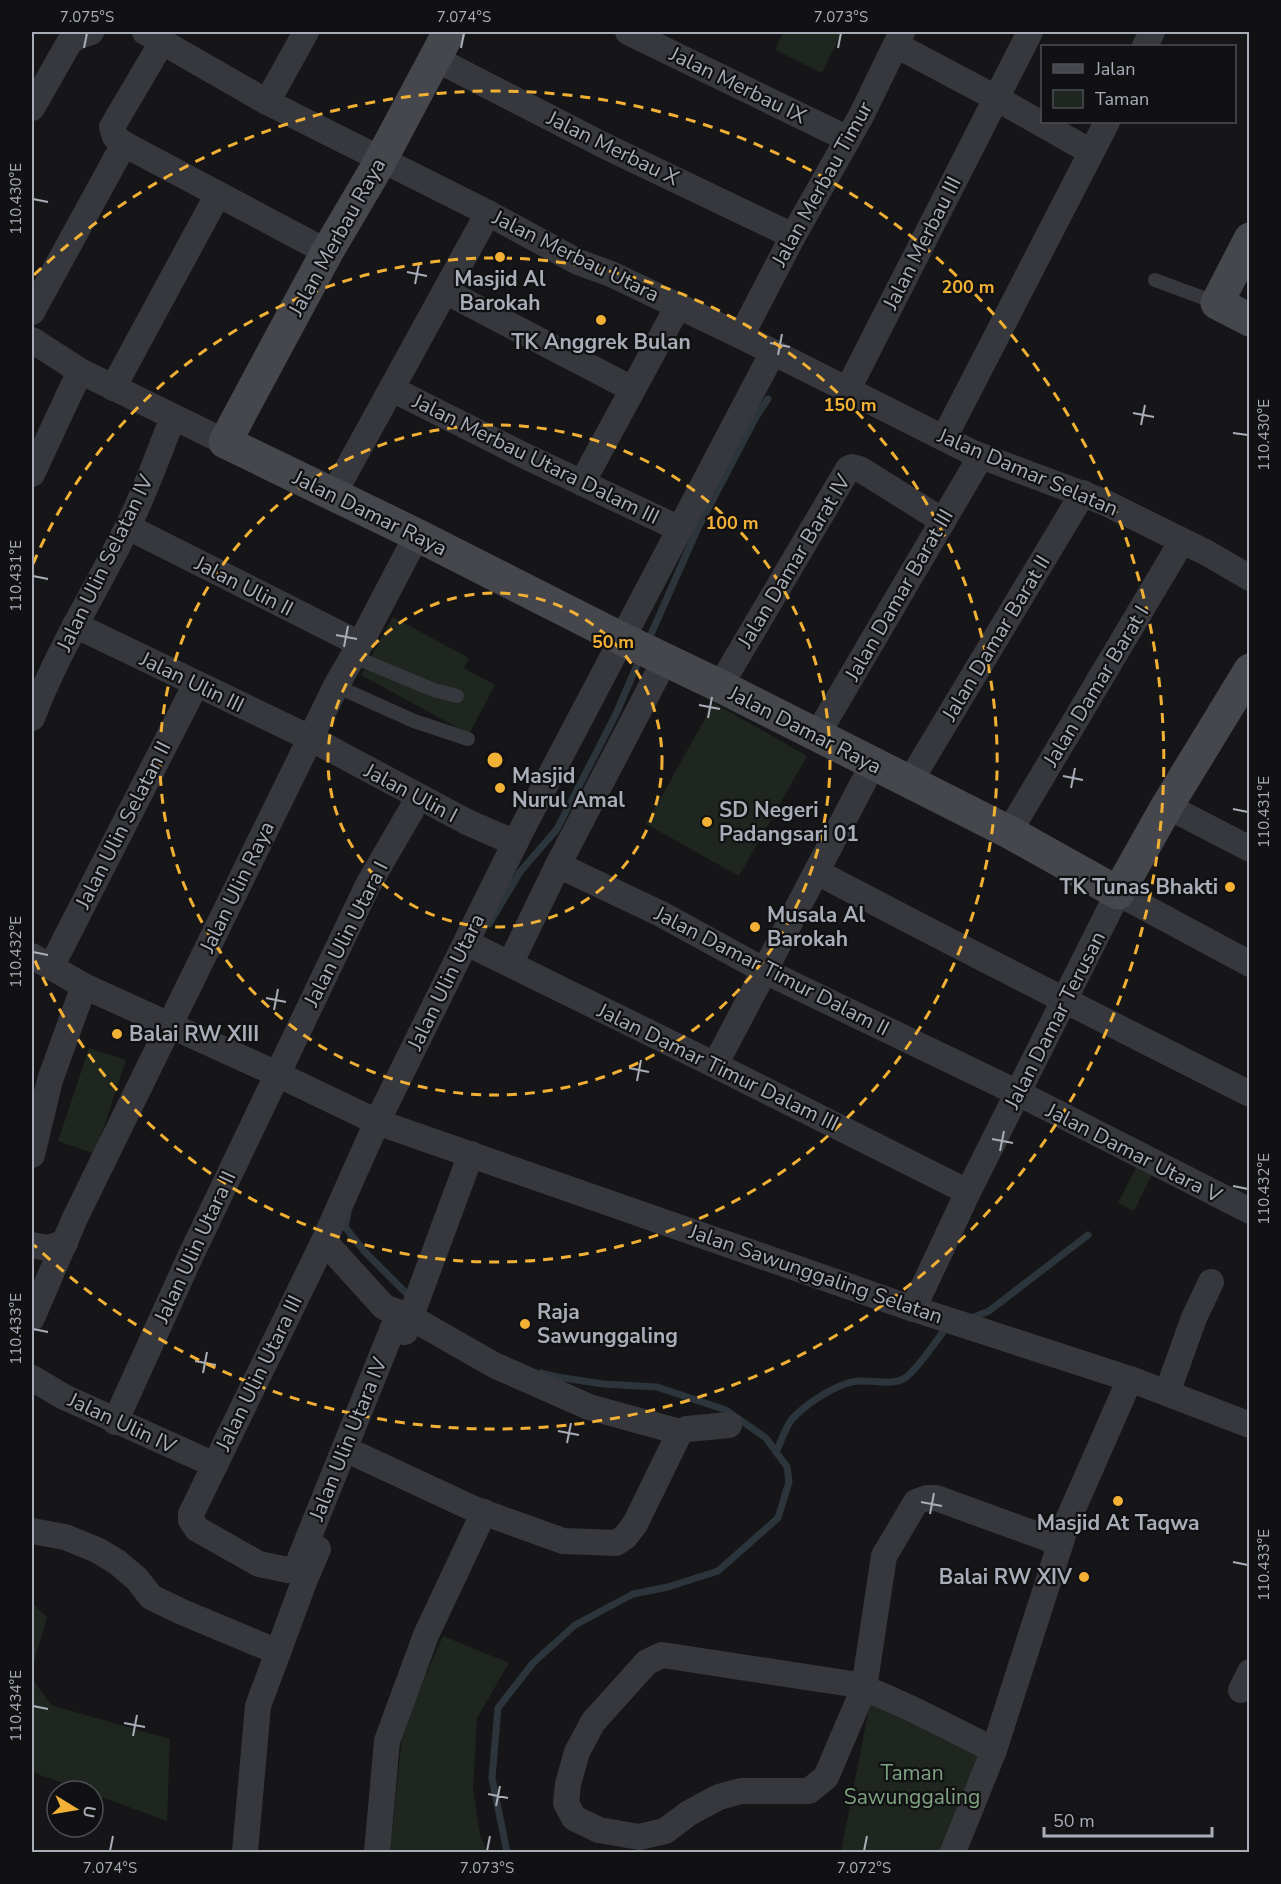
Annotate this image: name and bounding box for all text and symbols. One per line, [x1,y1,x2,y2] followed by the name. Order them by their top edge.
[60,7,114,27] text: 7.075°S
[437,7,491,27] text: 7.074°S
[814,7,868,27] text: 7.073°S
[664,39,811,130] street label: Jalan Merbau IX
[1041,45,1236,123] legend
[1094,57,1135,81] text: Jalan
[1095,87,1149,111] text: Taman
[765,96,879,272] street label: Jalan Merbau Timur
[541,104,684,192] street label: Jalan Merbau X
[281,153,392,322] street label: Jalan Merbau Raya
[6,163,26,235] text: 110.430°E
[876,172,968,315] street label: Jalan Merbau III
[487,203,664,309] street label: Jalan Merbau Utara
[493,250,507,264] marker: Masjid Al Barokah
[454,265,546,317] place label: Masjid Al Barokah
[941,275,995,299] text: 200 m
[594,313,608,327] marker: TK Anggrek Bulan
[511,328,691,356] place label: TK Anggrek Bulan
[407,387,664,531] street label: Jalan Merbau Utara Dalam III
[823,393,877,417] text: 150 m
[1254,399,1274,471] text: 110.430°E
[933,421,1122,523] street label: Jalan Damar Selatan
[287,463,452,562] street label: Jalan Damar Raya
[50,469,160,657] street label: Jalan Ulin Selatan IV
[731,469,857,654] street label: Jalan Damar Barat IV
[838,504,960,687] street label: Jalan Damar Barat III
[705,511,759,535] text: 100 m
[6,540,26,612] text: 110.431°E
[189,549,298,623] street label: Jalan Ulin II
[935,550,1057,727] street label: Jalan Damar Barat II
[1036,600,1155,773] street label: Jalan Damar Barat I
[592,630,634,654] text: 50 m
[134,644,249,719] street label: Jalan Ulin III
[723,679,886,781] street label: Jalan Damar Raya
[68,737,177,914] street label: Jalan Ulin Selatan II
[485,750,505,770] centre of rings
[359,756,462,829] street label: Jalan Ulin I
[512,762,625,814] place label: Masjid Nurul Amal
[1254,776,1274,848] text: 110.431°E
[493,781,507,795] marker: Masjid Nurul Amal
[719,796,859,848] place label: SD Negeri Padangsari 01
[700,815,714,829] marker: SD Negeri Padangsari 01
[193,817,281,958] street label: Jalan Ulin Raya
[297,857,395,1012] street label: Jalan Ulin Utara I
[1059,873,1218,901] place label: TK Tunas Bhakti
[1223,880,1237,894] marker: TK Tunas Bhakti
[649,899,894,1042] street label: Jalan Damar Timur Dalam II
[767,901,866,953] place label: Musala Al Barokah
[400,909,491,1056] street label: Jalan Ulin Utara
[6,916,26,988] text: 110.432°E
[748,920,762,934] marker: Musala Al Barokah
[998,926,1112,1115] street label: Jalan Damar Terusan
[592,996,843,1138] street label: Jalan Damar Timur Dalam III
[129,1020,259,1048] place label: Balai RW XIII
[110,1027,124,1041] marker: Balai RW XIII
[1041,1096,1227,1210] street label: Jalan Damar Utara V
[1254,1153,1274,1225] text: 110.432°E
[147,1166,243,1328] street label: Jalan Ulin Utara II
[685,1217,946,1331] street label: Jalan Sawunggaling Selatan
[209,1290,309,1457] street label: Jalan Ulin Utara III
[6,1293,26,1365] text: 110.433°E
[537,1298,678,1350] place label: Raja Sawunggaling
[518,1317,532,1331] marker: Raja Sawunggaling
[302,1353,394,1526] street label: Jalan Ulin Utara IV
[63,1385,181,1460] street label: Jalan Ulin IV
[1111,1494,1125,1508] marker: Masjid At Taqwa
[1037,1509,1199,1537] place label: Masjid At Taqwa
[1254,1529,1274,1601] text: 110.433°E
[939,1563,1073,1591] place label: Balai RW XIV
[1077,1570,1091,1584] marker: Balai RW XIV
[6,1670,26,1742] text: 110.434°E
[844,1759,980,1811] park label: Taman Sawunggaling
[45,1779,105,1839] north arrow
[1044,1800,1212,1838] scale bar
[77,1804,101,1820] text: U
[1053,1809,1095,1833] text: 50 m
[83,1858,137,1878] text: 7.074°S
[460,1858,514,1878] text: 7.073°S
[837,1858,891,1878] text: 7.072°S

